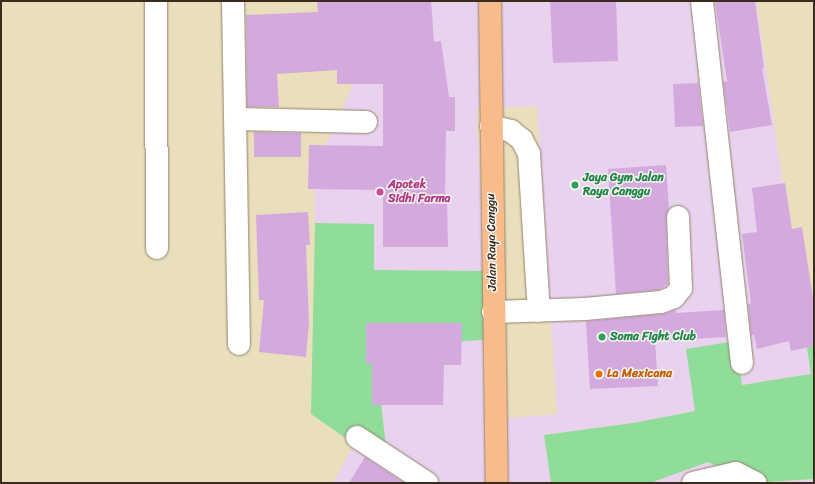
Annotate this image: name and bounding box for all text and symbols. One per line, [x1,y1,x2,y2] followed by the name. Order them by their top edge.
[583,171,664,199] place label: Jaya Gym Jalan Raya Canggu
[388,178,451,206] place label: Apotek Sidhi Farma
[570,180,580,190] marker: Jaya Gym Jalan Raya Canggu
[375,187,385,197] marker: Apotek Sidhi Farma
[484,193,500,291] street label: Jalan Raya Canggu
[610,330,696,344] place label: Soma Fight Club
[597,332,607,342] marker: Soma Fight Club
[607,367,672,381] place label: La Mexicana
[594,369,604,379] marker: La Mexicana

